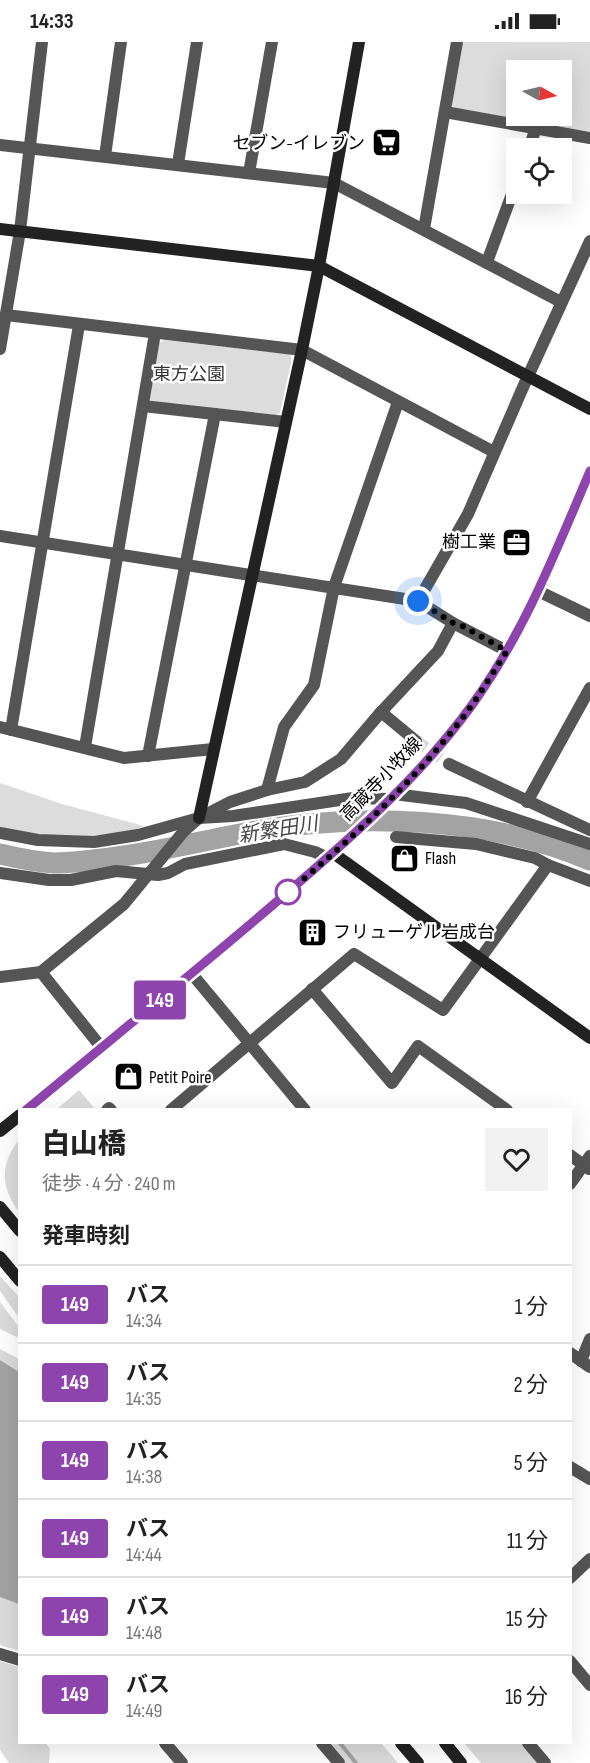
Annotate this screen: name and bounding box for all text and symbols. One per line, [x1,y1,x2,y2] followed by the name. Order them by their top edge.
[30,8,74,35] text: 14:33
[506,60,572,126] north arrow
[506,60,572,204] map controls
[370,127,402,159] supermarket icon: セブン-イレブン
[232,133,365,154] place label: セブン-イレブン
[506,138,572,204] button: locate
[153,364,225,385] park label: 東方公園
[501,526,533,558] office icon: 樹工業
[442,532,496,553] place label: 樹工業
[403,586,433,616] your location
[336,733,426,825] street label: 高蔵寺小牧線
[237,812,322,848] water label: 新繁田川
[388,842,420,874] shop icon: Flash
[425,848,456,869] place label: Flash
[275,879,301,905] unlabelled marker
[296,916,328,948] building icon: フリューゲル岩成台
[333,922,495,943] place label: フリューゲル岩成台
[126,980,195,1020] line badge: 149
[146,988,174,1013] text: 149
[112,1061,144,1093] shop icon: Petit Poire
[149,1067,212,1088] place label: Petit Poire
[42,1128,126,1161] text: 白山橋
[485,1128,548,1191] button: heart
[42,1172,176,1196] text: 徒歩 · 4 分 · 240 m
[42,1223,130,1250] text: 発車時刻
[126,1282,170,1309] text: バス
[61,1292,89,1317] text: 149
[515,1294,548,1321] text: 1 分
[126,1309,162,1333] text: 14:34
[126,1360,170,1387] text: バス
[61,1370,89,1395] text: 149
[513,1372,548,1399] text: 2 分
[126,1387,162,1411] text: 14:35
[126,1438,170,1465] text: バス
[61,1448,89,1473] text: 149
[514,1450,548,1477] text: 5 分
[126,1465,162,1489] text: 14:38
[126,1516,170,1543] text: バス
[61,1526,89,1551] text: 149
[507,1528,548,1555] text: 11 分
[126,1543,162,1567] text: 14:44
[126,1594,170,1621] text: バス
[61,1604,89,1629] text: 149
[506,1606,548,1633] text: 15 分
[126,1621,162,1645] text: 14:48
[126,1672,170,1699] text: バス
[61,1682,89,1707] text: 149
[505,1684,548,1711] text: 16 分
[126,1699,162,1723] text: 14:49

